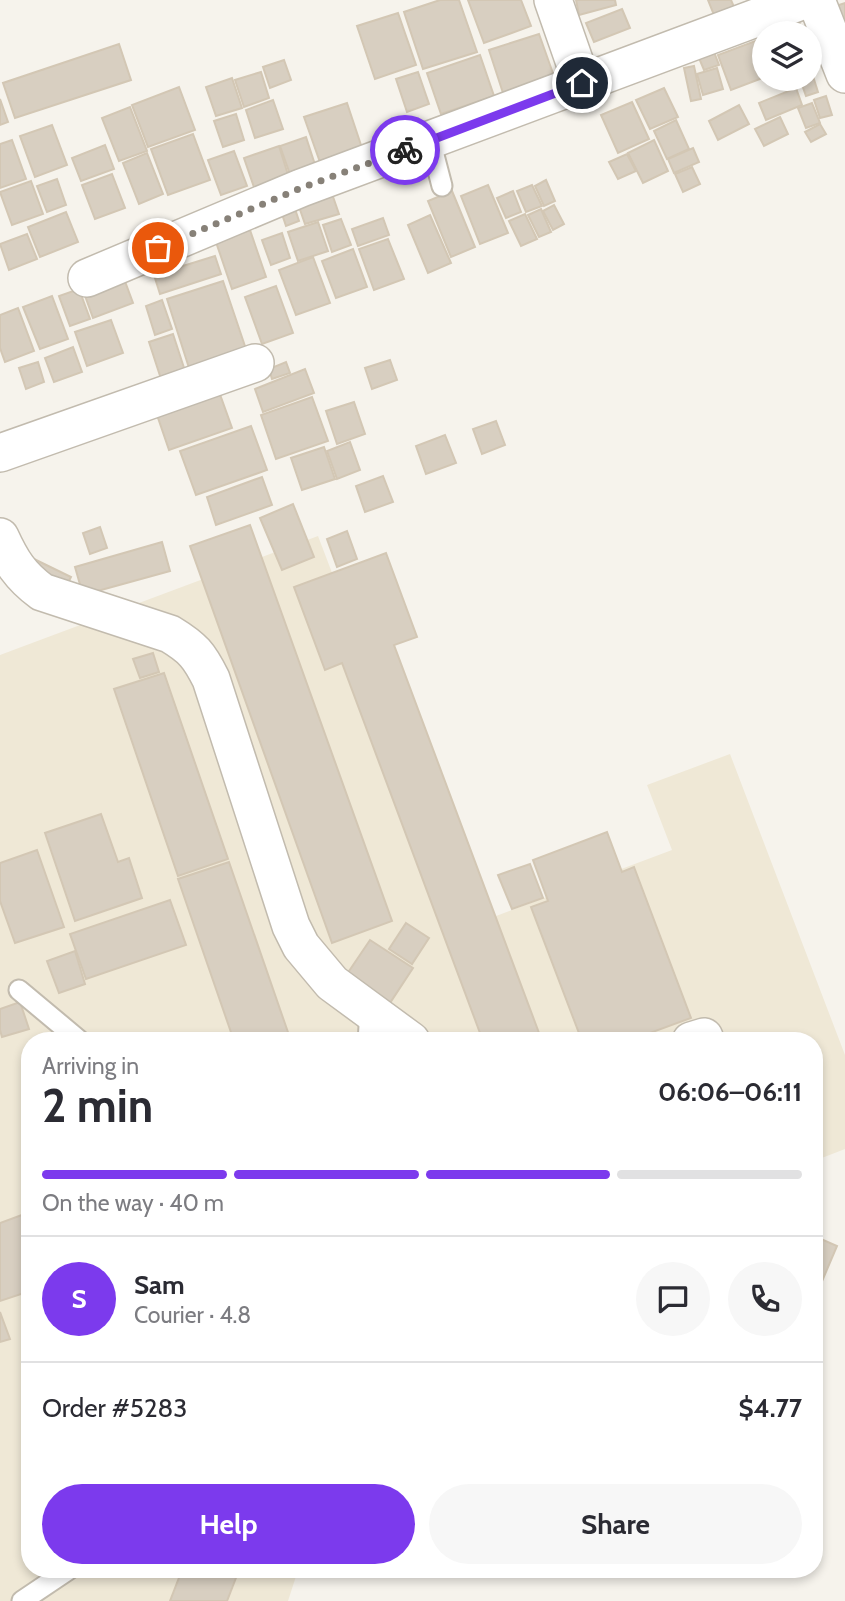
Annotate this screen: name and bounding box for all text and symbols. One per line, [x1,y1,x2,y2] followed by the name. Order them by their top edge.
[752,21,822,91] map controls
[752,21,822,91] button: layers
[552,53,612,113] pin
[563,64,601,102] icon: home
[370,115,440,185] courier
[386,131,424,169] icon: bike
[128,218,188,278] pin
[139,229,177,267] icon: bag
[42,1052,139,1080] text: Arriving in
[658,1076,802,1108] text: 06:06–06:11
[42,1078,153,1134] text: 2 min
[42,1189,224,1217] text: On the way · 40 m
[636,1262,710,1336] button: chat
[728,1262,802,1336] button: phone
[134,1269,185,1301] text: Sam
[71,1283,87,1315] text: S
[134,1301,251,1329] text: Courier · 4.8
[42,1392,187,1424] text: Order #5283
[738,1392,802,1424] text: $4.77
[42,1484,415,1564] button: Help
[429,1484,802,1564] button: Share

